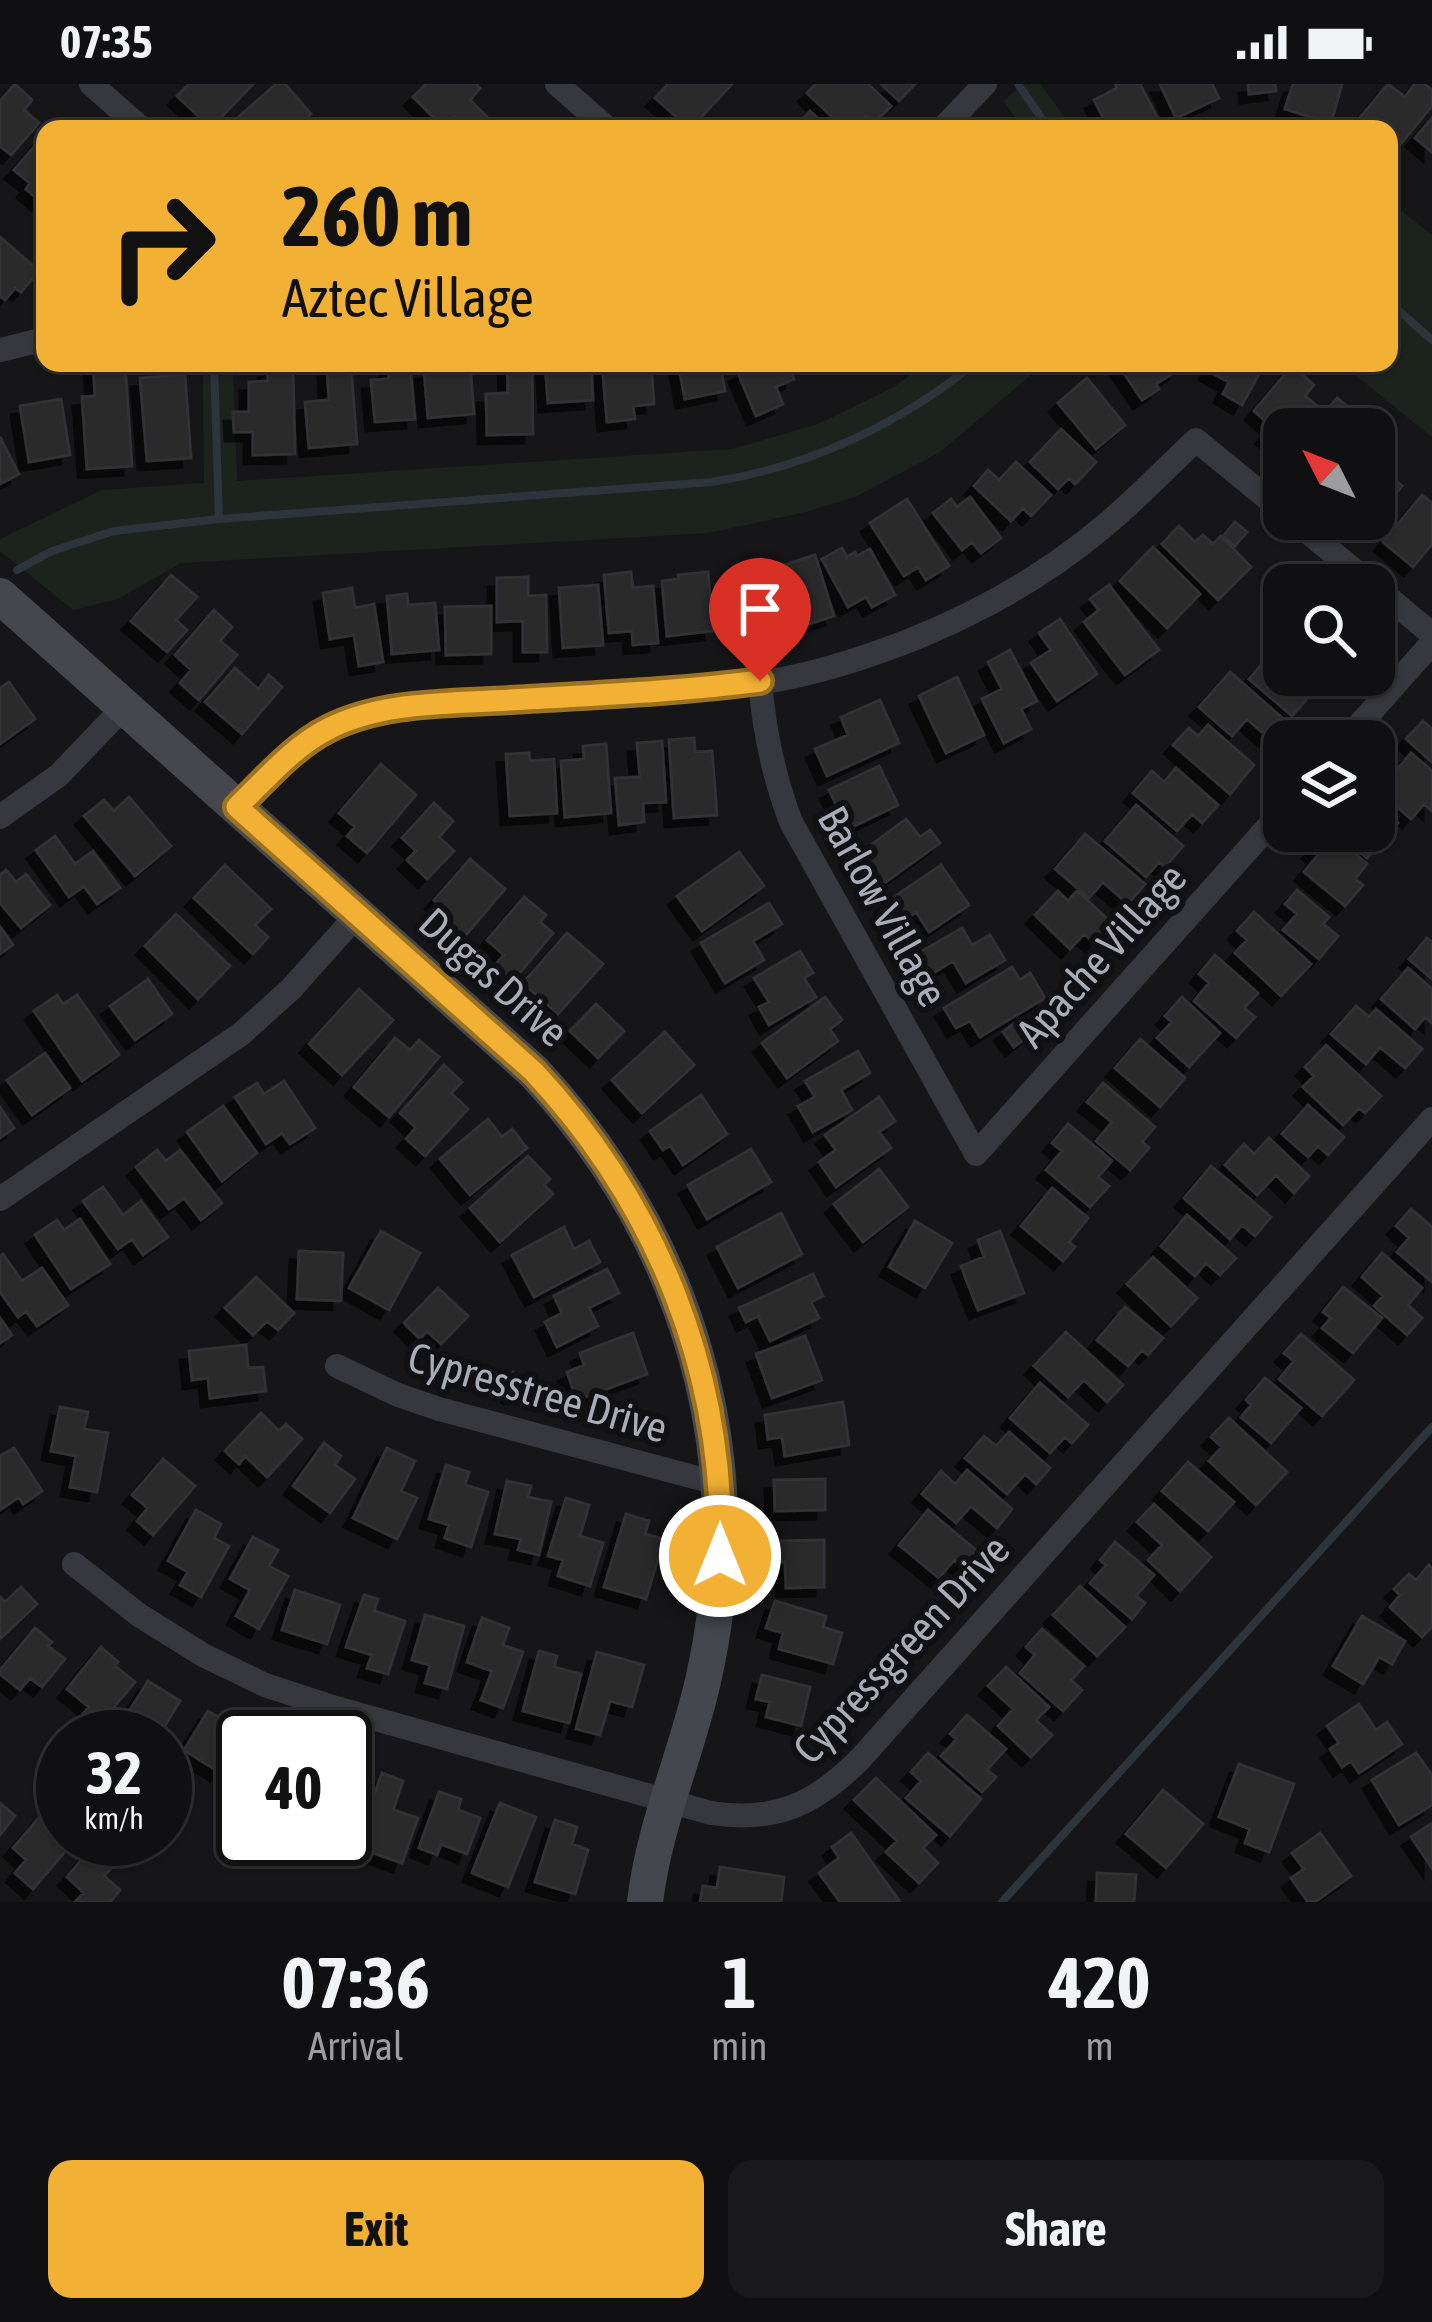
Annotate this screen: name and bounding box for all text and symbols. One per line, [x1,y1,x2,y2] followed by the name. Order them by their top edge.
[60,16,153,68] text: 07:35
[84,168,240,324] icon: right
[282,168,472,264] text: 260 m
[282,267,534,328] text: Aztec Village
[1263,408,1395,540] north arrow
[1263,408,1395,852] map controls
[709,558,811,681] pin
[1263,564,1395,696] button: search
[727,576,793,642] icon: arrive
[1263,720,1395,852] button: layers
[808,798,958,1014] street label: Barlow Village
[1007,854,1195,1056] street label: Apache Village
[410,898,578,1056] street label: Dugas Drive
[403,1332,673,1452] street label: Cypresstree Drive
[657,1493,783,1619] position arrow
[783,1525,1019,1773] street label: Cypressgreen Drive
[216,1710,372,1866] speed limit sign: 40
[86,1738,142,1807] text: 32
[84,1801,144,1835] text: km/h
[282,1941,430,2023] text: 07:36
[722,1941,756,2023] text: 1
[1049,1941,1150,2023] text: 420
[308,2024,403,2068] text: Arrival
[711,2024,767,2068] text: min
[1086,2024,1114,2068] text: m
[48,2160,704,2298] button: Exit
[728,2160,1384,2298] button: Share

